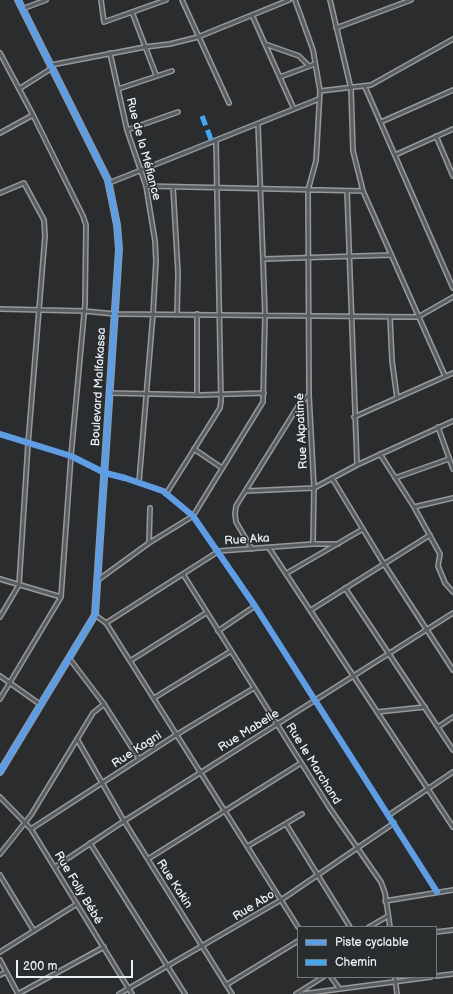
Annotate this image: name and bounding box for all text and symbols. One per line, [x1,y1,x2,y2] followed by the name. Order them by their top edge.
[122,96,164,202] street label: Rue de la Méfiance
[89,327,109,447] street label: Boulevard Malfakassa
[293,393,311,469] street label: Rue Akpatimé
[224,531,270,549] street label: Rue Aka
[216,707,282,755] street label: Rue Mabelle
[282,721,344,807] street label: Rue le Marchand
[109,729,165,771] street label: Rue Kagni
[51,849,105,927] street label: Rue Folly Bébé
[153,857,195,911] street label: Rue Kakin
[230,888,278,924] street label: Rue Abo
[297,926,437,978] legend
[335,935,409,950] text: Piste cyclable
[18,952,135,978] scale bar
[335,955,377,970] text: Chemin
[23,959,57,974] text: 200 m

